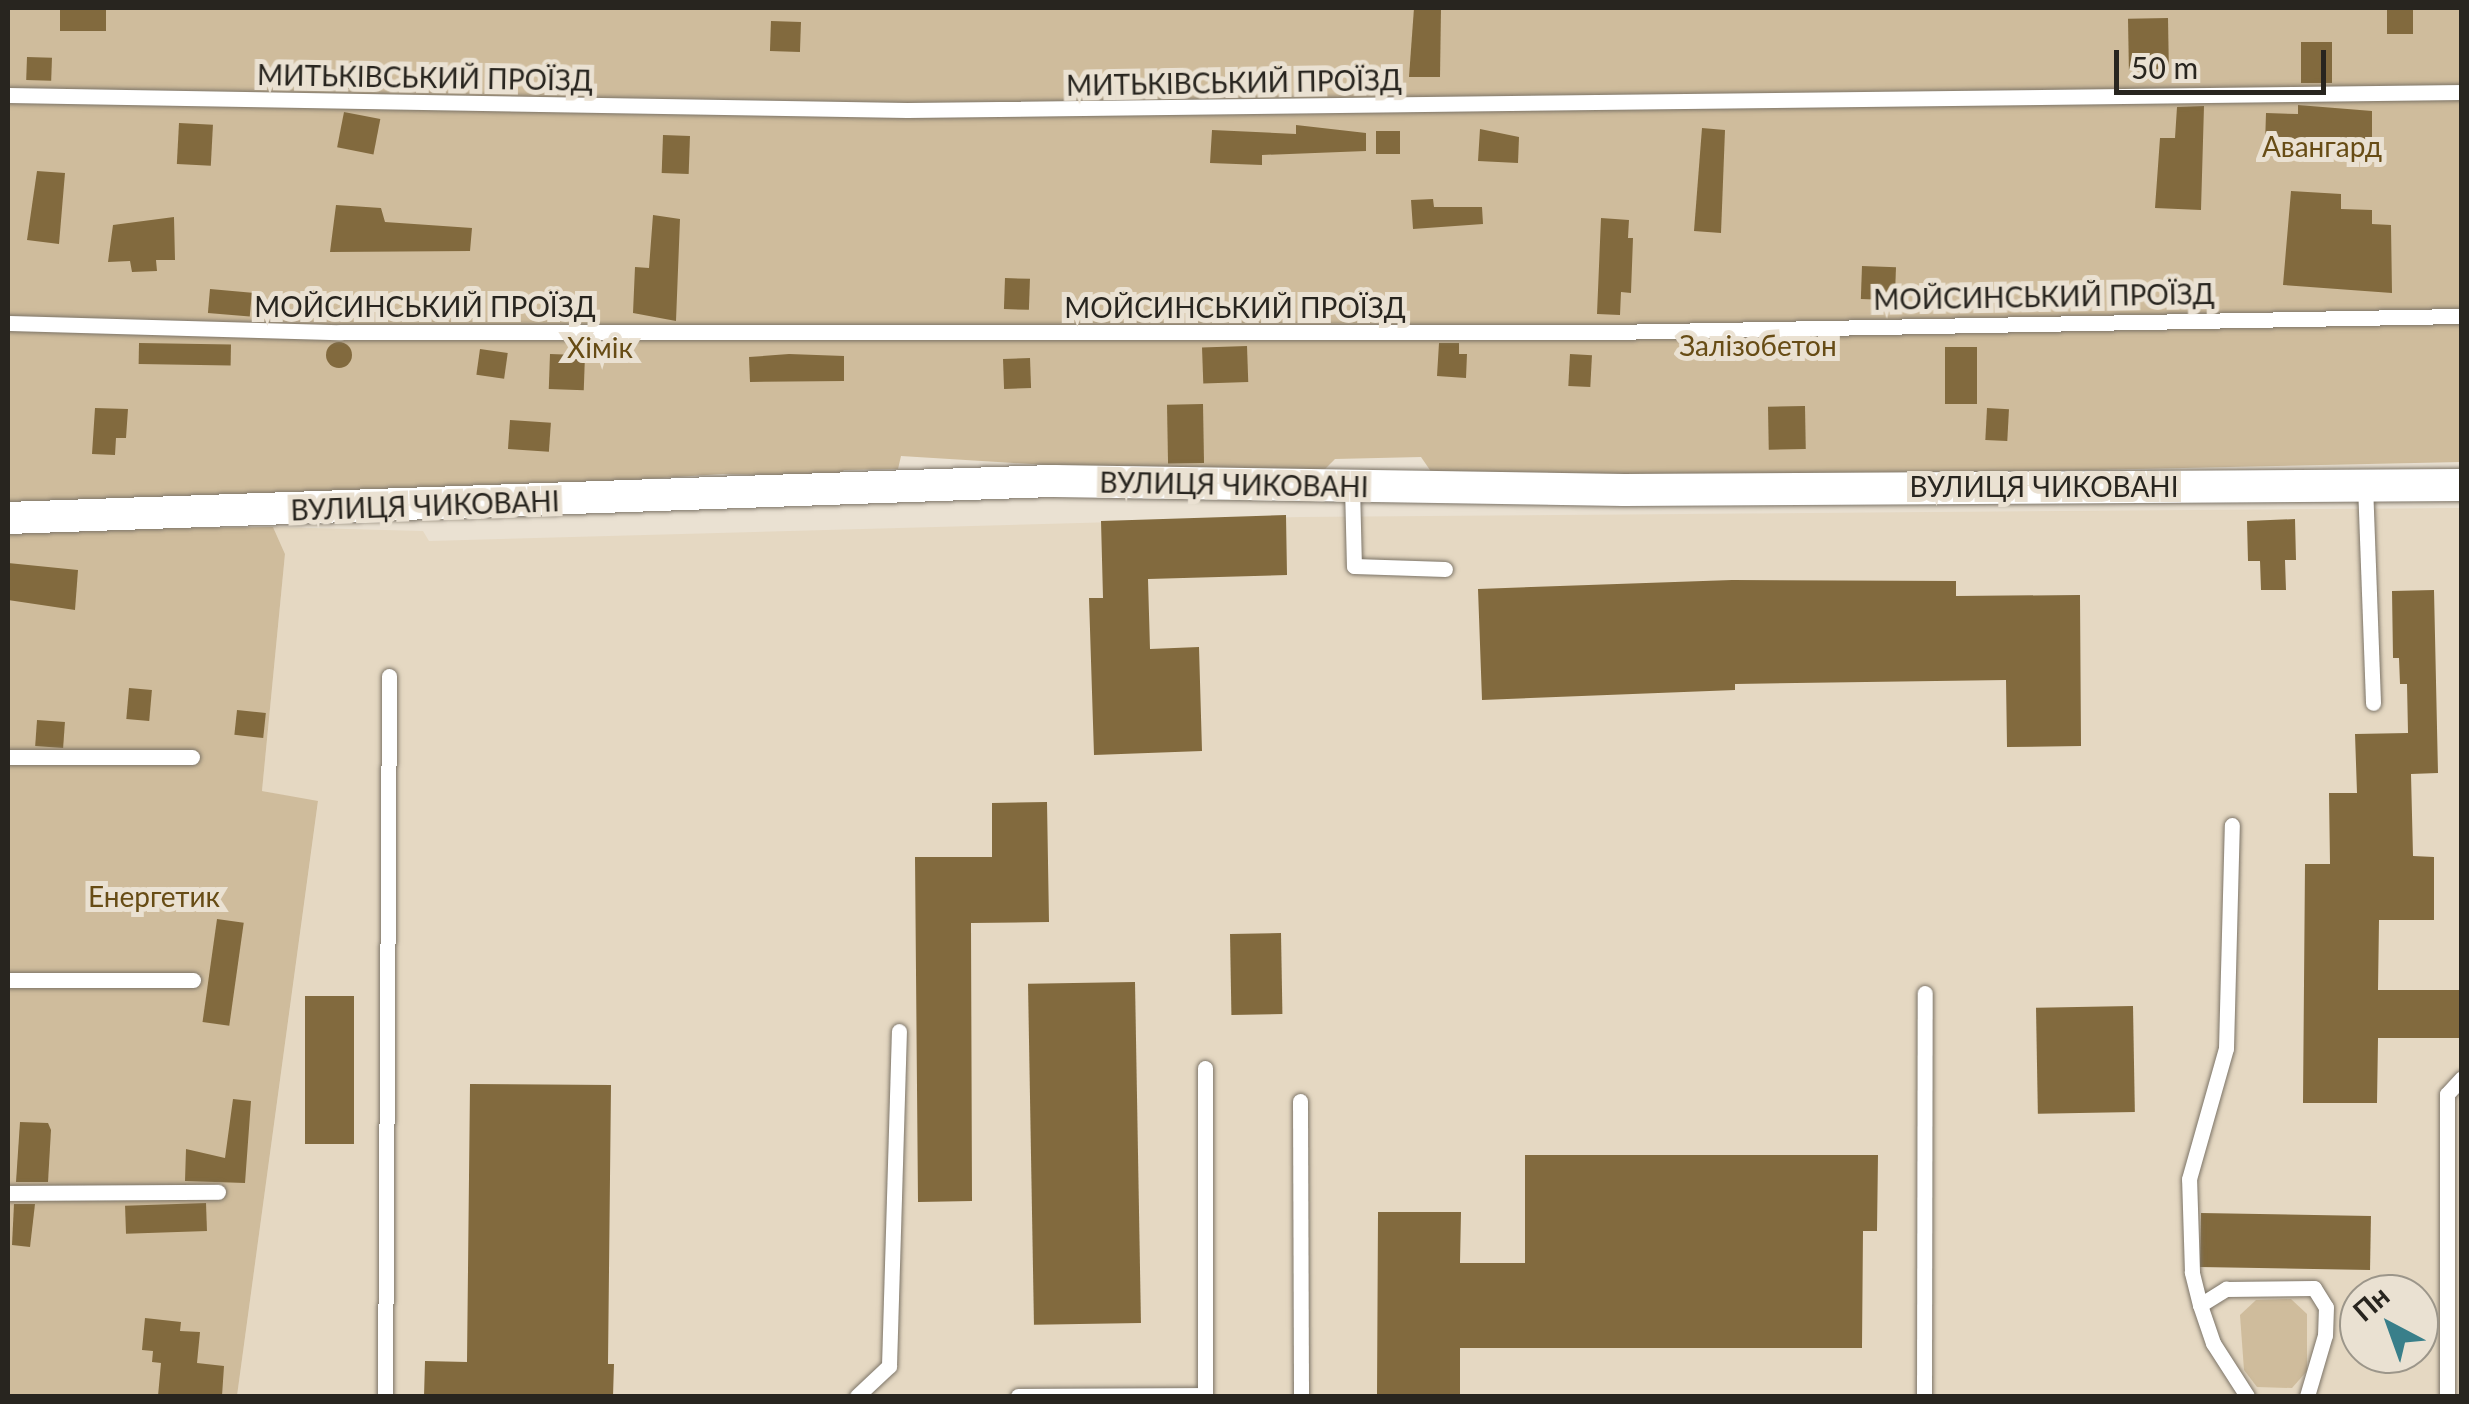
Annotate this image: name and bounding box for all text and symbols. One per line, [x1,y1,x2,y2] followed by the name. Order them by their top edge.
[2119,30,2332,92] scale bar
[2131,49,2198,85] text: 50 m
[257,57,593,97] street label: МИТЬКІВСЬКИЙ ПРОЇЗД
[1066,62,1402,102] street label: МИТЬКІВСЬКИЙ ПРОЇЗД
[2262,129,2382,163] park label: Авангард
[1873,276,2215,316] street label: МОЙСИНСЬКИЙ ПРОЇЗД
[254,289,596,323] street label: МОЙСИНСЬКИЙ ПРОЇЗД
[1064,290,1406,324] street label: МОЙСИНСЬКИЙ ПРОЇЗД
[1679,328,1837,362] park label: Залізобетон
[567,330,633,364] park label: Хімік
[1099,465,1369,503] street label: ВУЛИЦЯ ЧИКОВАНІ
[1910,469,2178,503] street label: ВУЛИЦЯ ЧИКОВАНІ
[290,484,560,526] street label: ВУЛИЦЯ ЧИКОВАНІ
[88,879,220,913] park label: Енергетик
[2339,1274,2439,1374] north arrow
[2346,1278,2396,1328] text: Пн

